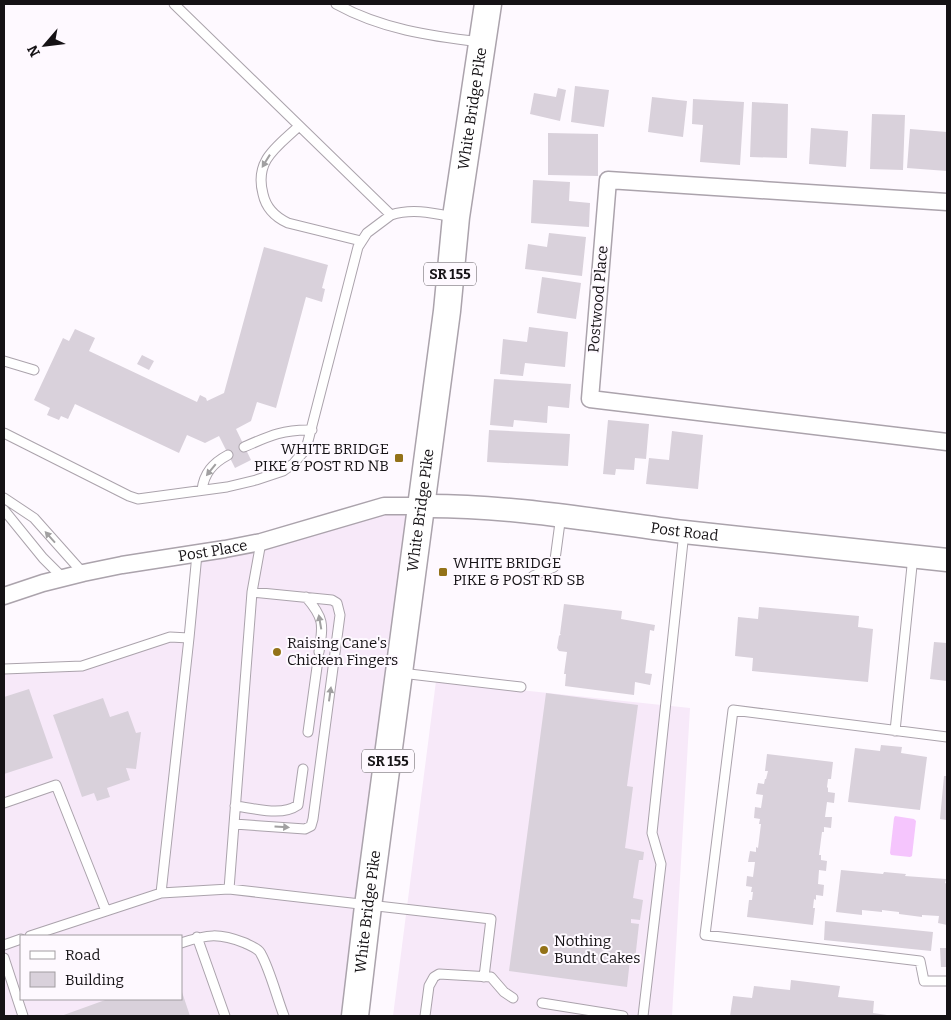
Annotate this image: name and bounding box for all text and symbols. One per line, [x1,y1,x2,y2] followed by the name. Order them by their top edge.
[20,20,70,70] north arrow
[24,42,44,60] text: N
[454,46,490,171] street label: White Bridge Pike
[261,154,271,168] one-way arrow
[584,245,612,353] street label: Postwood Place
[424,262,476,286] road number: SR 155
[254,440,389,475] place label: WHITE BRIDGE PIKE & POST RD NB
[403,448,438,573] street label: White Bridge Pike
[393,452,405,464] marker: WHITE BRIDGE PIKE & POST RD NB
[205,463,216,476] one-way arrow
[649,519,720,545] street label: Post Road
[45,530,56,543] one-way arrow
[177,536,249,565] street label: Post Place
[453,554,585,589] place label: WHITE BRIDGE PIKE & POST RD SB
[437,566,449,578] marker: WHITE BRIDGE PIKE & POST RD SB
[316,614,324,630] one-way arrow
[287,634,398,669] place label: Raising Cane's Chicken Fingers
[271,646,283,658] marker: Raising Cane's Chicken Fingers
[326,685,334,701] one-way arrow
[362,749,414,772] road number: SR 155
[275,823,291,831] one-way arrow
[351,849,384,974] street label: White Bridge Pike
[554,932,640,967] place label: Nothing Bundt Cakes
[20,935,182,1000] legend
[538,944,550,956] marker: Nothing Bundt Cakes
[65,946,100,964] text: Road
[65,971,124,989] text: Building

